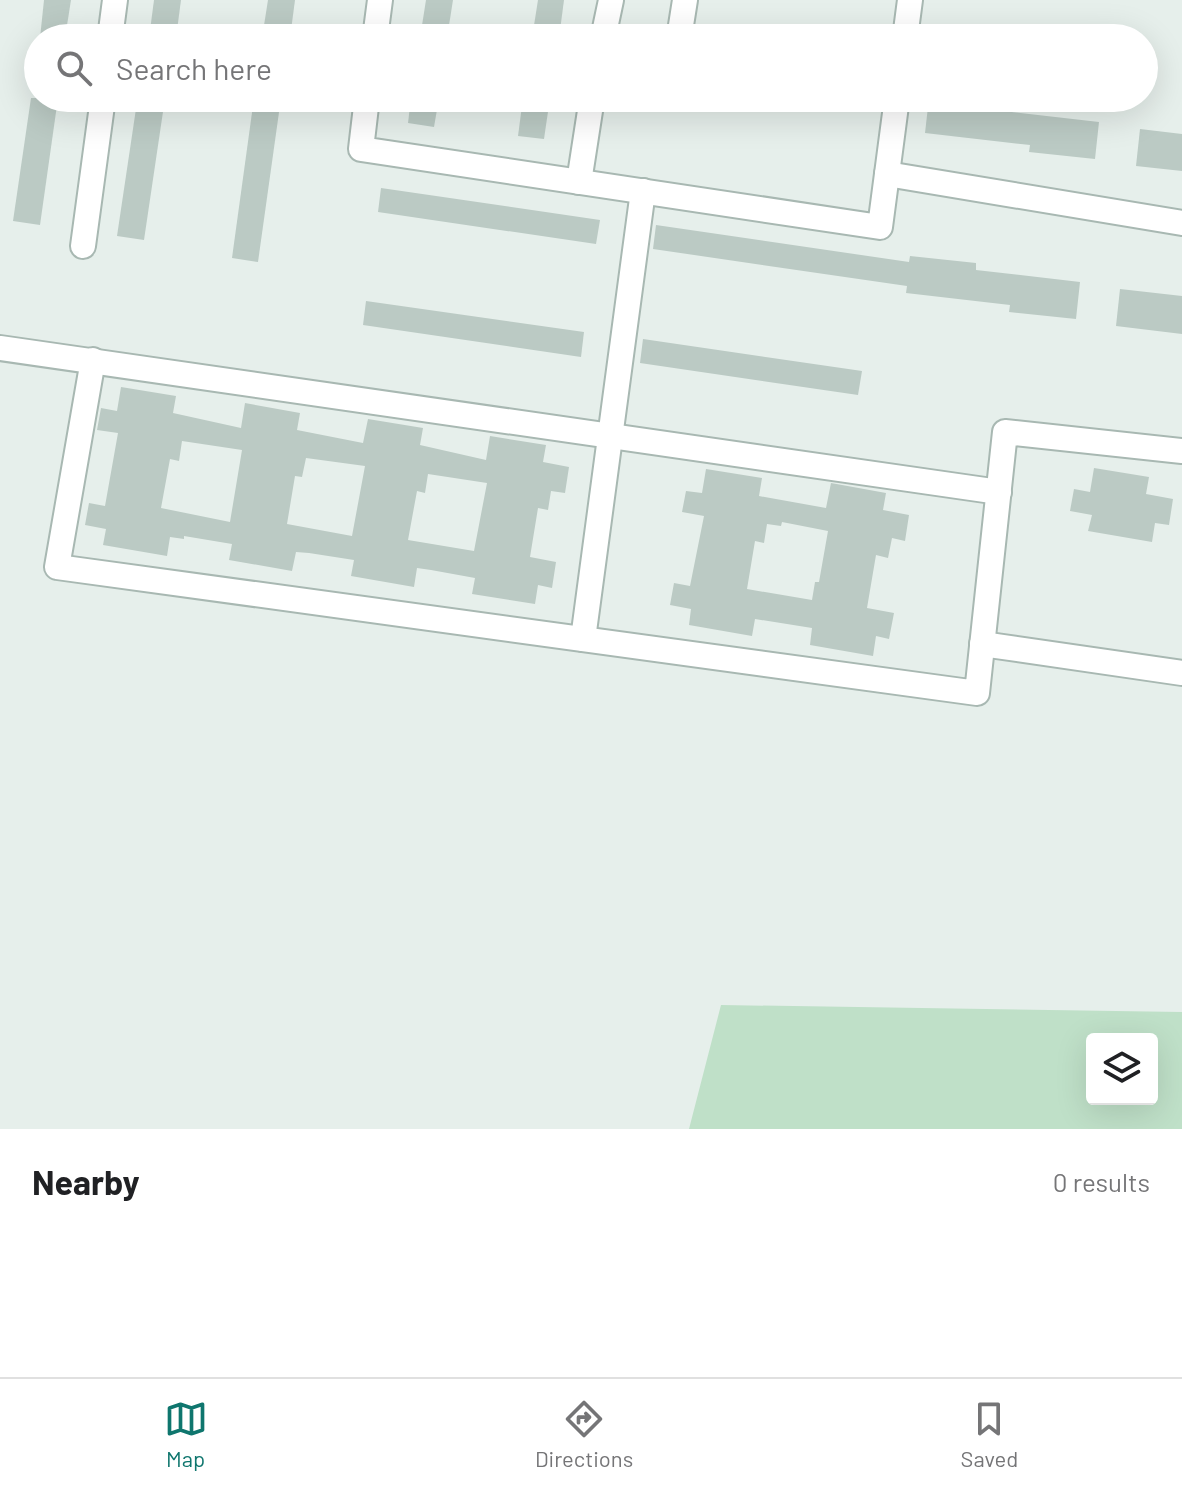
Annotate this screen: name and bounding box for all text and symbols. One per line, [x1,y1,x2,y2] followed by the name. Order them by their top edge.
[24,24,1158,112] search box
[52,46,96,90] icon: search
[116,50,272,86] text: Search here
[1086,1033,1158,1105] map controls
[1086,1033,1158,1105] button: layers
[32,1161,140,1202] text: Nearby
[1053,1166,1150,1197] text: 0 results
[164,1397,208,1471] tab: Map
[535,1397,633,1471] tab: Directions
[961,1397,1018,1471] tab: Saved

